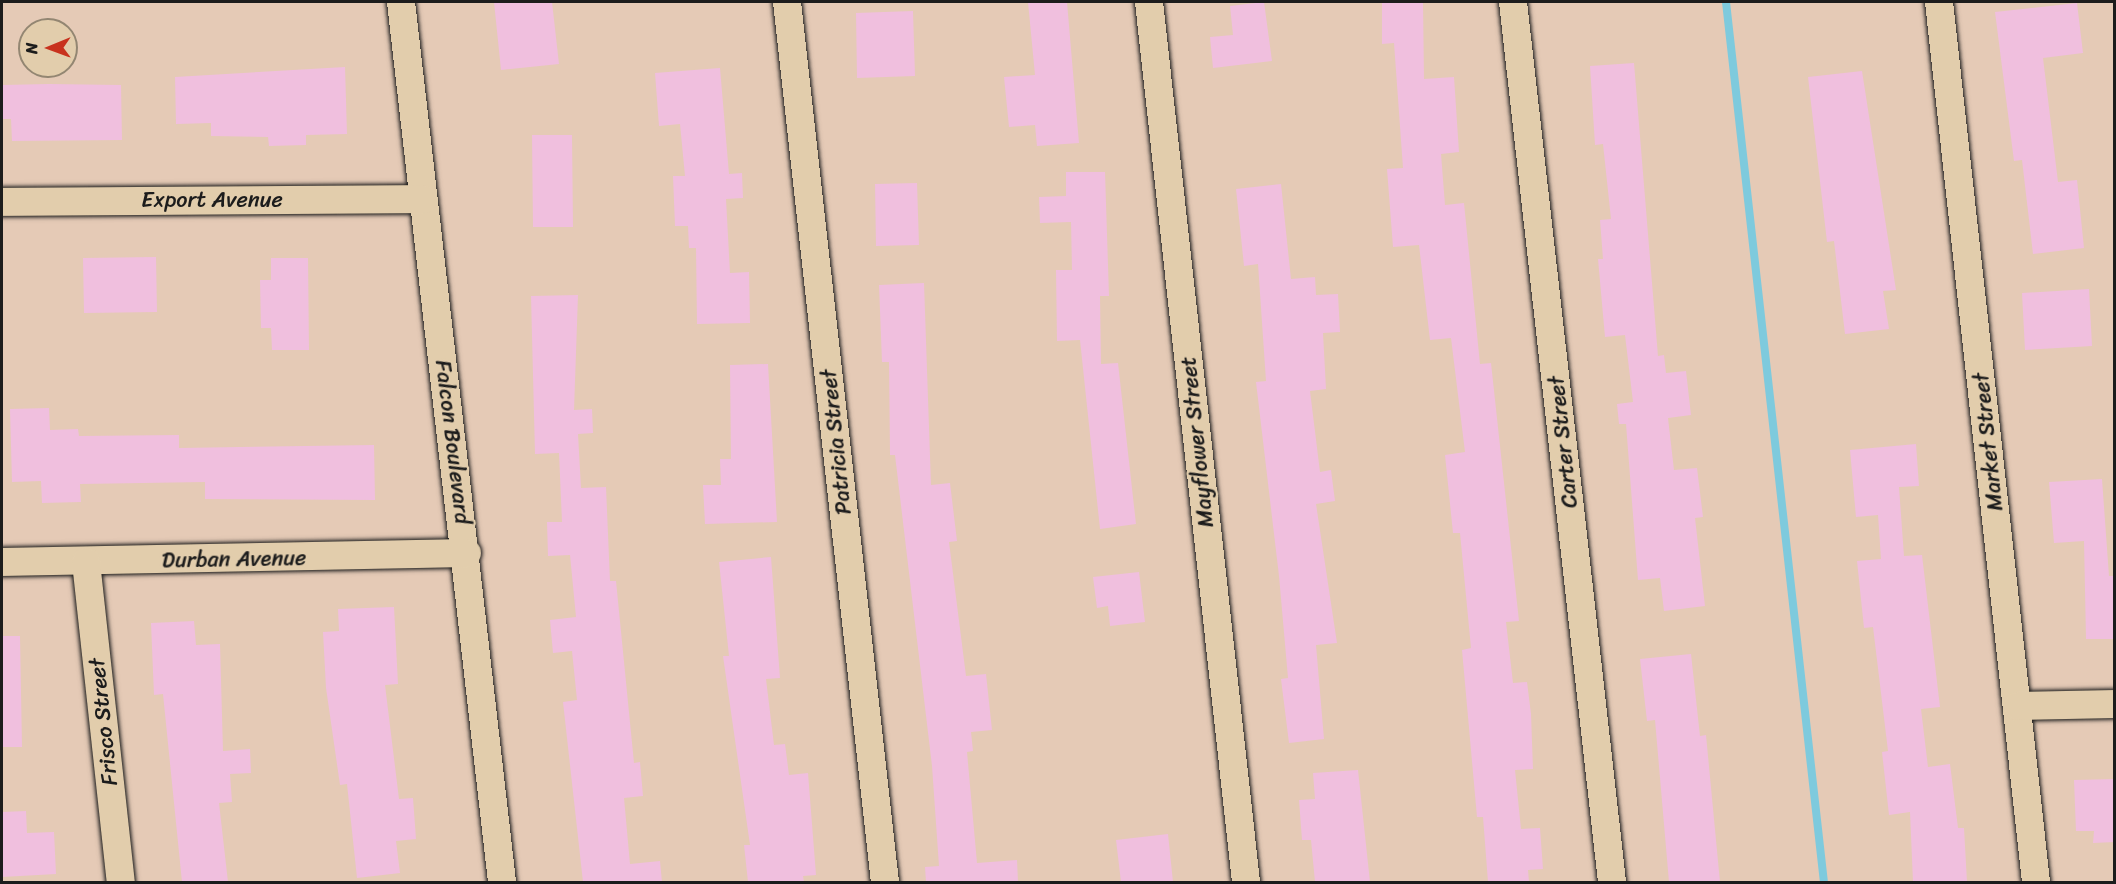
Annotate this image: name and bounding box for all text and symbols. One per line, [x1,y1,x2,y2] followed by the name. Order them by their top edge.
[18,18,78,78] north arrow
[17,42,46,54] text: N
[142,187,282,213] street label: Export Avenue
[1175,355,1219,529] street label: Mayflower Street
[430,359,476,525] street label: Falcon Boulevard
[815,368,857,516] street label: Patricia Street
[1968,371,2008,513] street label: Market Street
[1543,374,1583,510] street label: Carter Street
[161,545,307,573] street label: Durban Avenue
[83,656,123,788] street label: Frisco Street

